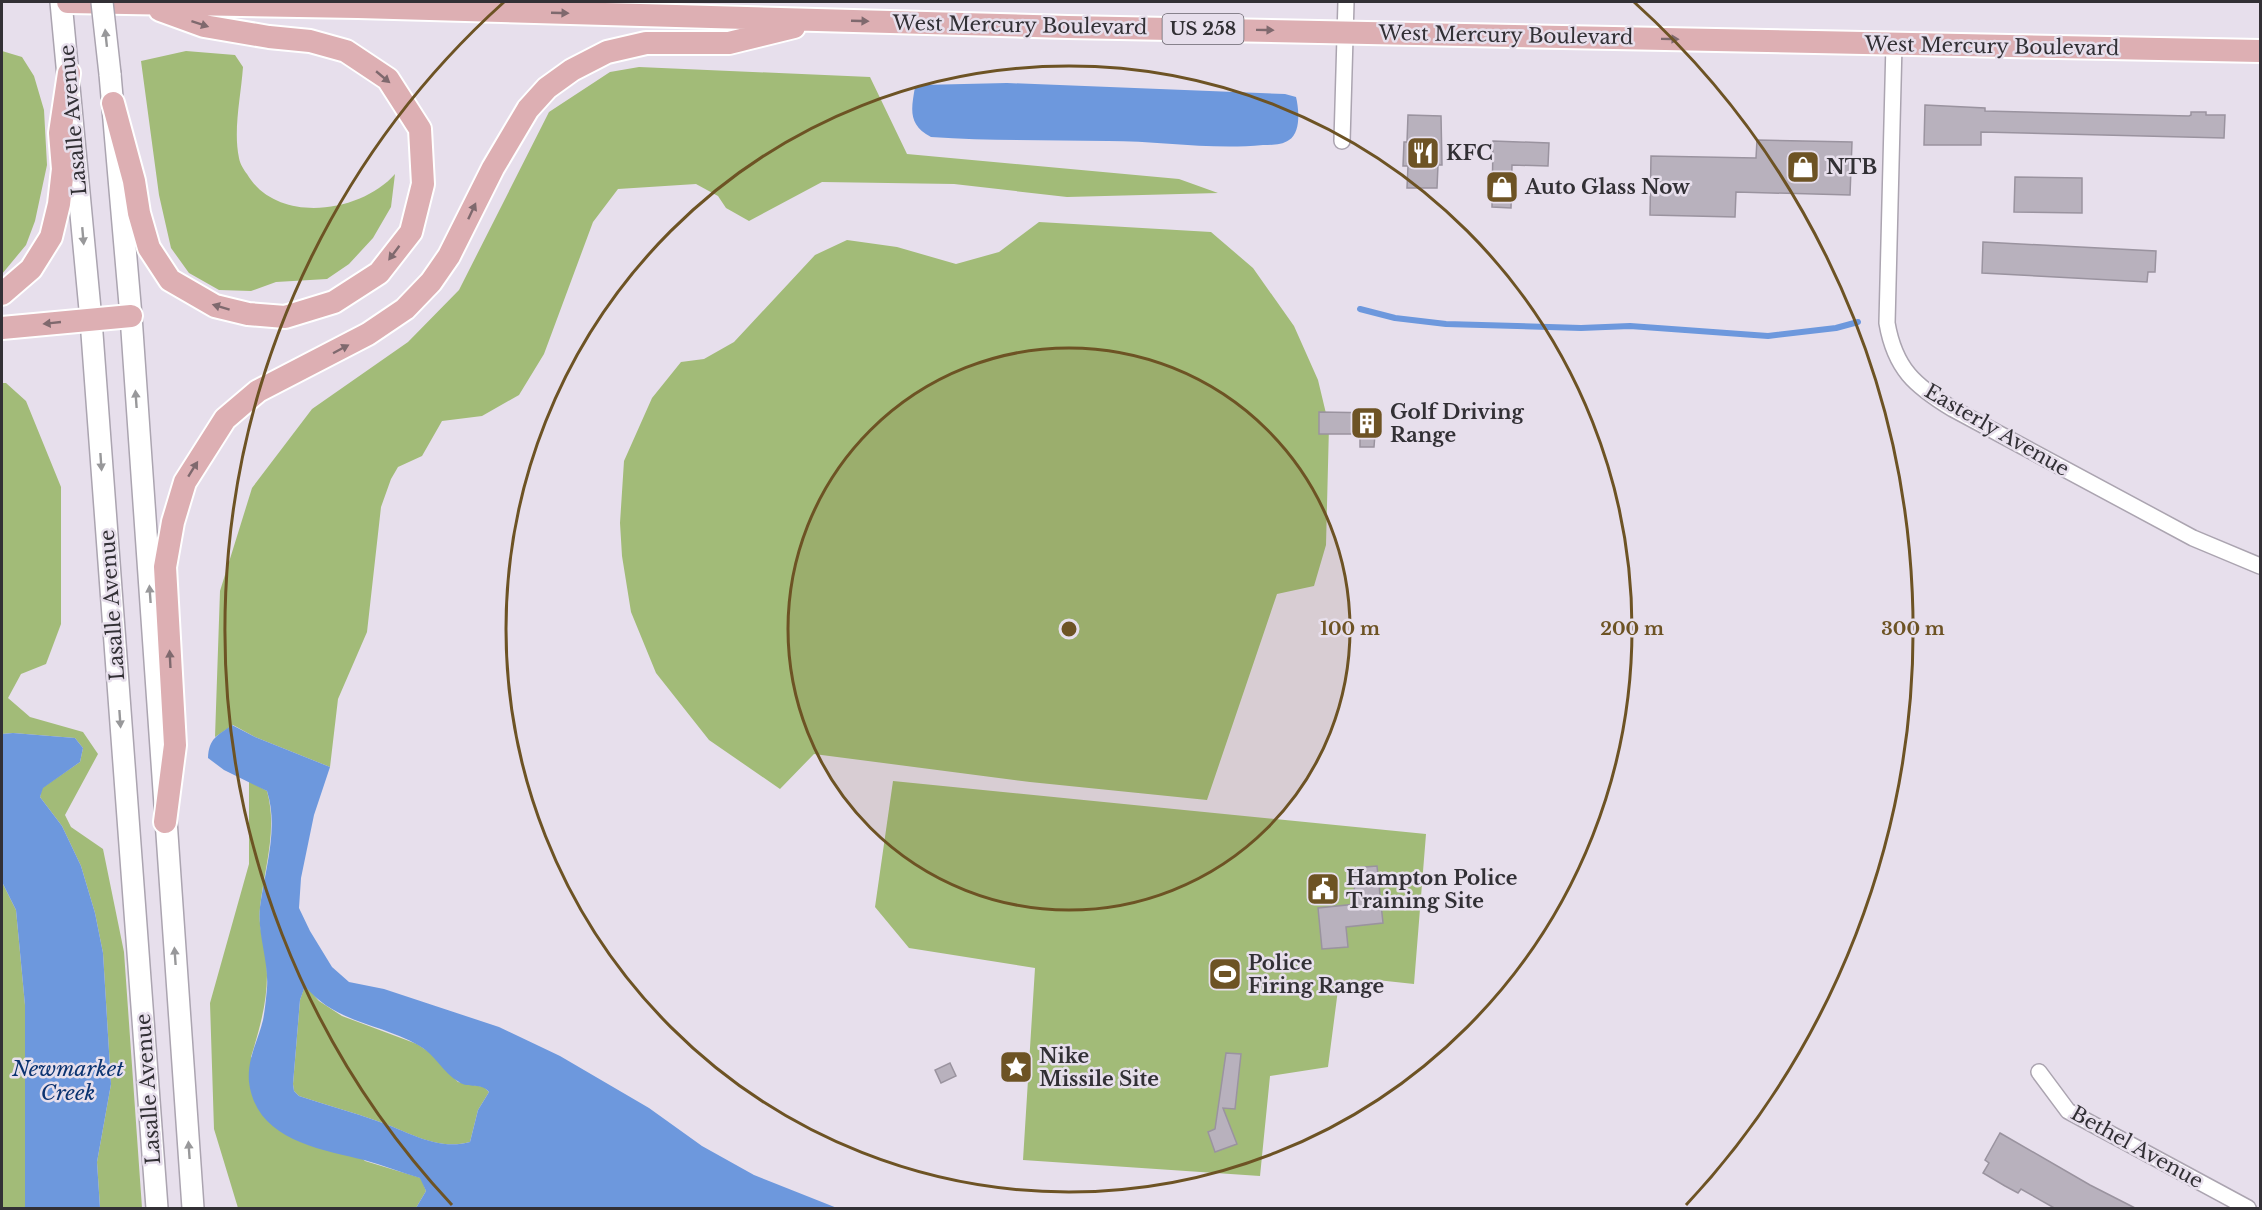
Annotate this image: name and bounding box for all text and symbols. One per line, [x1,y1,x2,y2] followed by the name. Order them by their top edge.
[551,8,570,17] one-way arrow
[891,11,1148,39] street label: West Mercury Boulevard
[1162,14,1244,44] road number: US 258
[851,16,870,25] one-way arrow
[191,20,209,29] one-way arrow
[1377,21,1634,49] street label: West Mercury Boulevard
[1255,25,1274,35] one-way arrow
[101,28,111,47] one-way arrow
[1863,32,2120,60] street label: West Mercury Boulevard
[1660,34,1679,44] one-way arrow
[54,44,92,196] street label: Lasalle Avenue
[375,70,390,83] one-way arrow
[1405,135,1441,171] restaurant icon: KFC
[1446,141,1493,165] place label: KFC
[1785,149,1821,185] shop icon: NTB
[1826,155,1877,179] place label: NTB
[1484,169,1520,205] shop icon: Auto Glass Now
[1524,175,1690,199] place label: Auto Glass Now
[467,203,476,220] one-way arrow
[79,226,88,245] one-way arrow
[388,245,401,261] one-way arrow
[212,302,230,311] one-way arrow
[42,318,61,328] one-way arrow
[332,344,349,354] one-way arrow
[1920,379,2074,481] street label: Easterly Avenue
[132,389,141,408] one-way arrow
[1390,400,1525,447] place label: Golf Driving Range
[1349,405,1385,441] building icon: Golf Driving Range
[96,452,106,471] one-way arrow
[187,461,198,477] one-way arrow
[95,529,129,681] street label: Lasalle Avenue
[145,584,155,603] one-way arrow
[1320,618,1380,640] text: 100 m
[1600,618,1664,640] text: 200 m
[1881,618,1945,640] text: 300 m
[1059,619,1079,639] centre of rings
[166,649,175,668] one-way arrow
[115,710,125,729] one-way arrow
[1346,866,1517,913] place label: Hampton Police Training Site
[1305,871,1341,907] public building icon: Hampton Police Training Site
[170,946,180,965] one-way arrow
[1248,951,1384,998] place label: Police Firing Range
[1207,956,1243,992] sports icon: Police Firing Range
[131,1013,165,1165] street label: Lasalle Avenue
[1039,1044,1159,1091] place label: Nike Missile Site
[998,1049,1034,1085] place icon: Nike Missile Site
[11,1056,124,1106] water label: Newmarket Creek
[2067,1101,2207,1193] street label: Bethel Avenue
[184,1141,194,1160] one-way arrow

